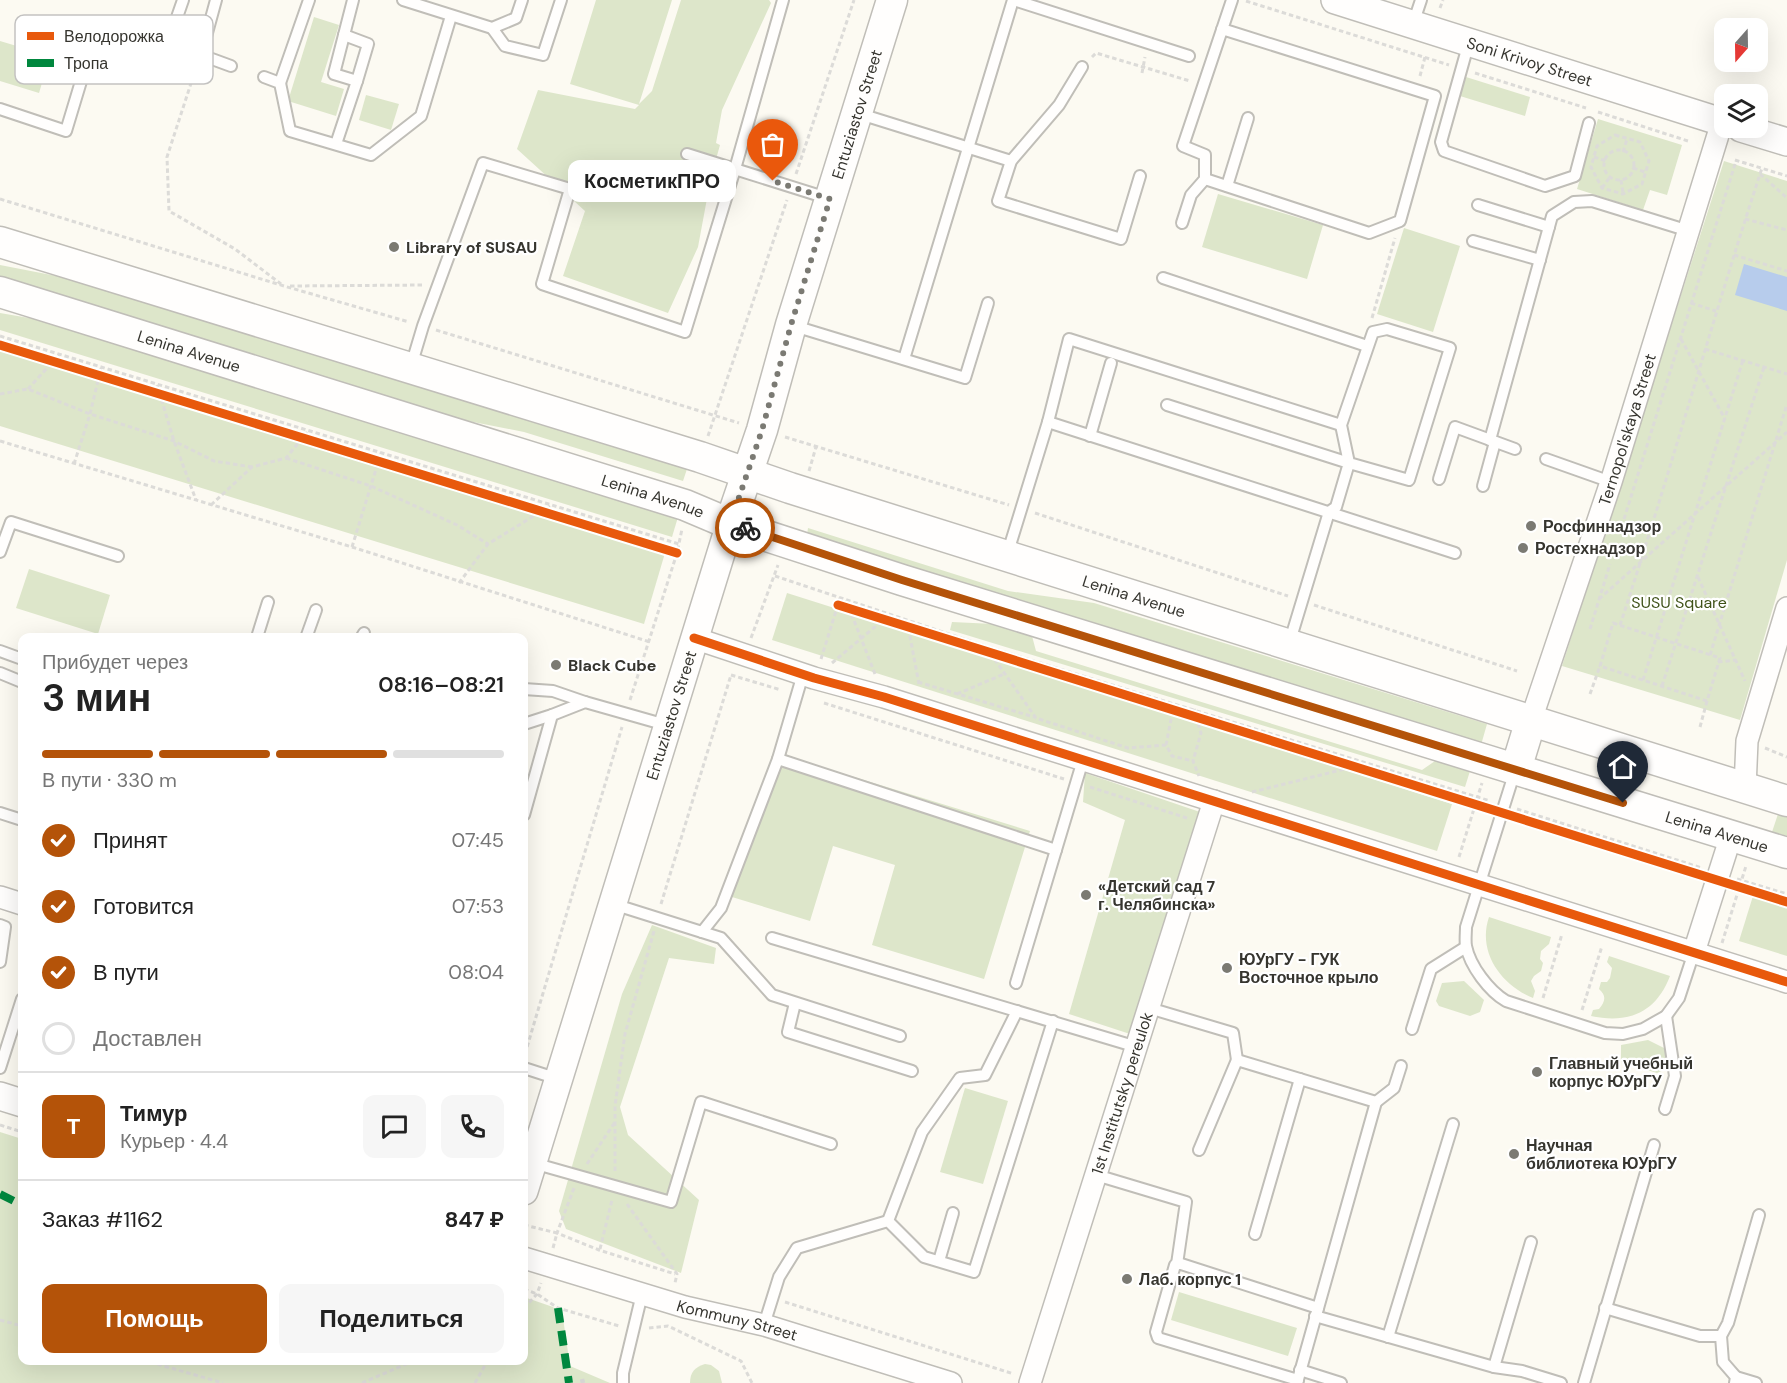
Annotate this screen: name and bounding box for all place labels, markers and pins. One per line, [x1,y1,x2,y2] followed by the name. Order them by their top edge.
[747,119,798,181] pin
[569,160,737,202] callout: КосметикПРО
[406,237,537,258] place label: Library of SUSAU
[387,240,401,254] marker: Library of SUSAU
[1543,516,1661,537] place label: Росфиннадзор
[1524,519,1538,533] marker: Росфиннадзор
[1535,538,1645,559] place label: Ростехнадзор
[1516,541,1530,555] marker: Ростехнадзор
[568,655,656,676] place label: Black Cube
[549,658,563,672] marker: Black Cube
[1597,741,1648,803] pin
[1098,876,1216,915] place label: «Детский сад 7 г. Челябинска»
[1079,888,1093,902] marker: «Детский сад 7 г. Челябинска»
[1239,949,1379,988] place label: ЮУрГУ - ГУК Восточное крыло
[1220,961,1234,975] marker: ЮУрГУ - ГУК Восточное крыло
[1549,1053,1693,1092] place label: Главный учебный корпус ЮУрГУ
[1530,1065,1544,1079] marker: Главный учебный корпус ЮУрГУ
[1526,1135,1678,1174] place label: Научная библиотека ЮУрГУ
[1507,1147,1521,1161] marker: Научная библиотека ЮУрГУ
[1139,1269,1241,1290] place label: Лаб. корпус 1
[1120,1272,1134,1286] marker: Лаб. корпус 1

